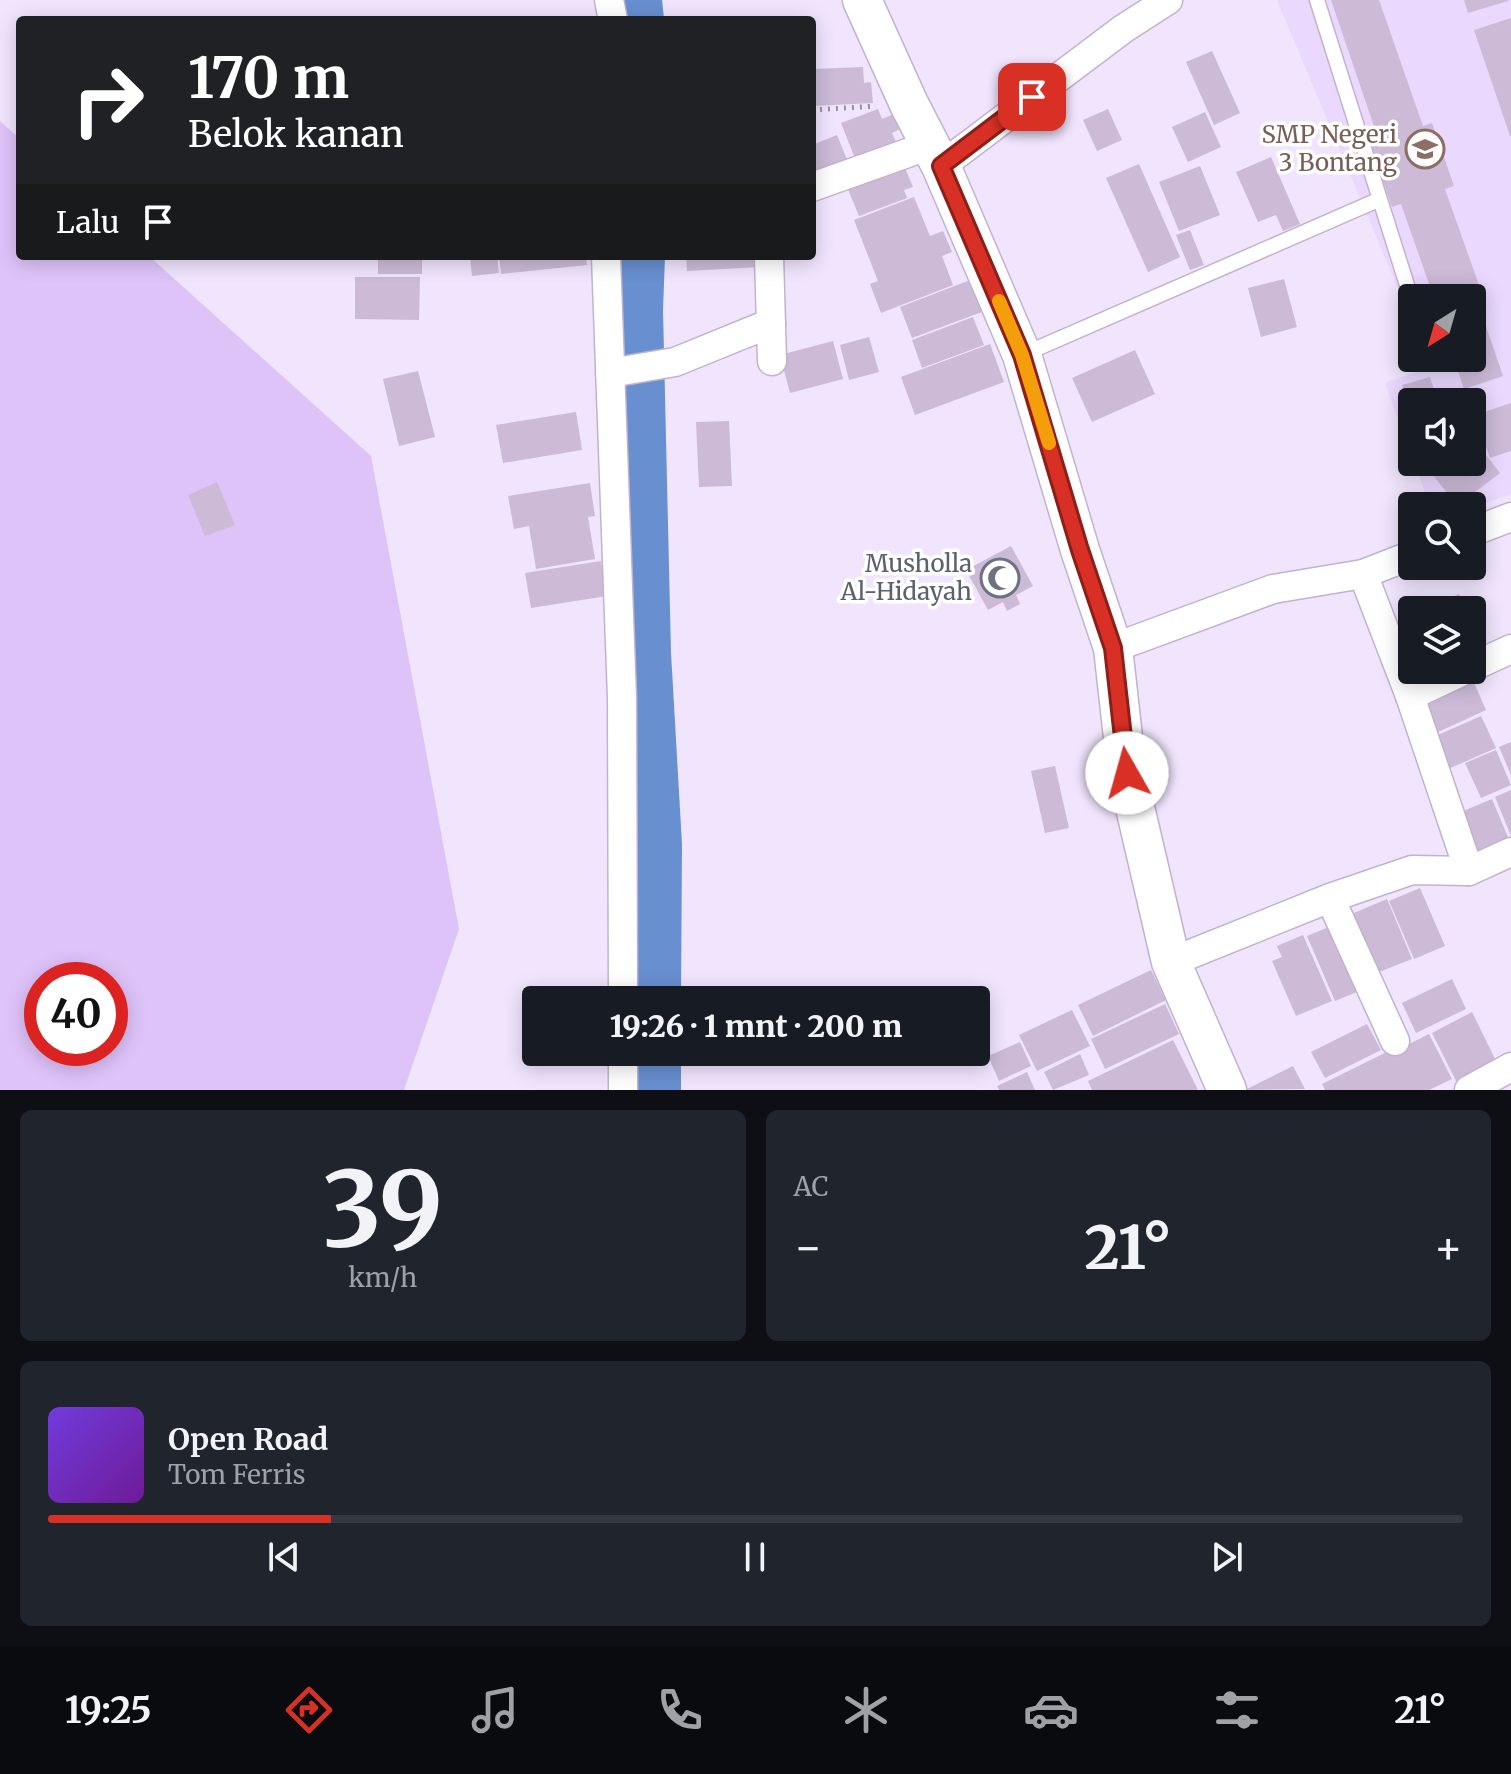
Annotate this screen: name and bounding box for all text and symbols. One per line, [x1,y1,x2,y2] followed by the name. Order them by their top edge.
[188,43,349,113] text: 170 m
[56,48,160,152] icon: right
[998,63,1066,131] pin
[1010,75,1054,119] icon: arrive
[188,112,404,157] text: Belok kanan
[1262,119,1397,178] place label: SMP Negeri 3 Bontang
[1404,128,1446,170] school or university icon: SMP Negeri 3 Bontang
[136,200,180,244] icon: arrive
[56,203,120,241] text: Lalu
[1398,284,1486,372] north arrow
[1398,284,1486,684] map controls
[1398,388,1486,476] button: sound
[1398,492,1486,580] button: search
[840,548,972,607] place label: Musholla Al-Hidayah
[979,557,1021,599] mosque icon: Musholla Al-Hidayah
[1398,596,1486,684] button: layers
[1085,731,1169,815] position arrow
[24,962,128,1066] speed limit sign: 40
[610,1007,902,1045] text: 19:26 · 1 mnt · 200 m
[322,1144,443,1274] text: 39
[794,1170,828,1203] text: AC
[1085,1210,1172,1285] text: 21°
[794,1220,823,1275] text: −
[1434,1220,1463,1275] text: +
[348,1261,417,1294] text: km/h
[168,1420,328,1458] text: Open Road
[168,1458,306,1491] text: Tom Ferris
[262,1535,306,1579] icon: previous
[733,1535,777,1579] icon: pause
[1205,1535,1249,1579] icon: next
[281,1682,337,1738] icon: directions
[467,1682,523,1738] icon: music
[652,1682,708,1738] icon: phone
[838,1682,894,1738] icon: climate
[1023,1682,1079,1738] icon: car
[1209,1682,1265,1738] icon: filters
[65,1688,152,1733] text: 19:25
[1394,1688,1446,1733] text: 21°

